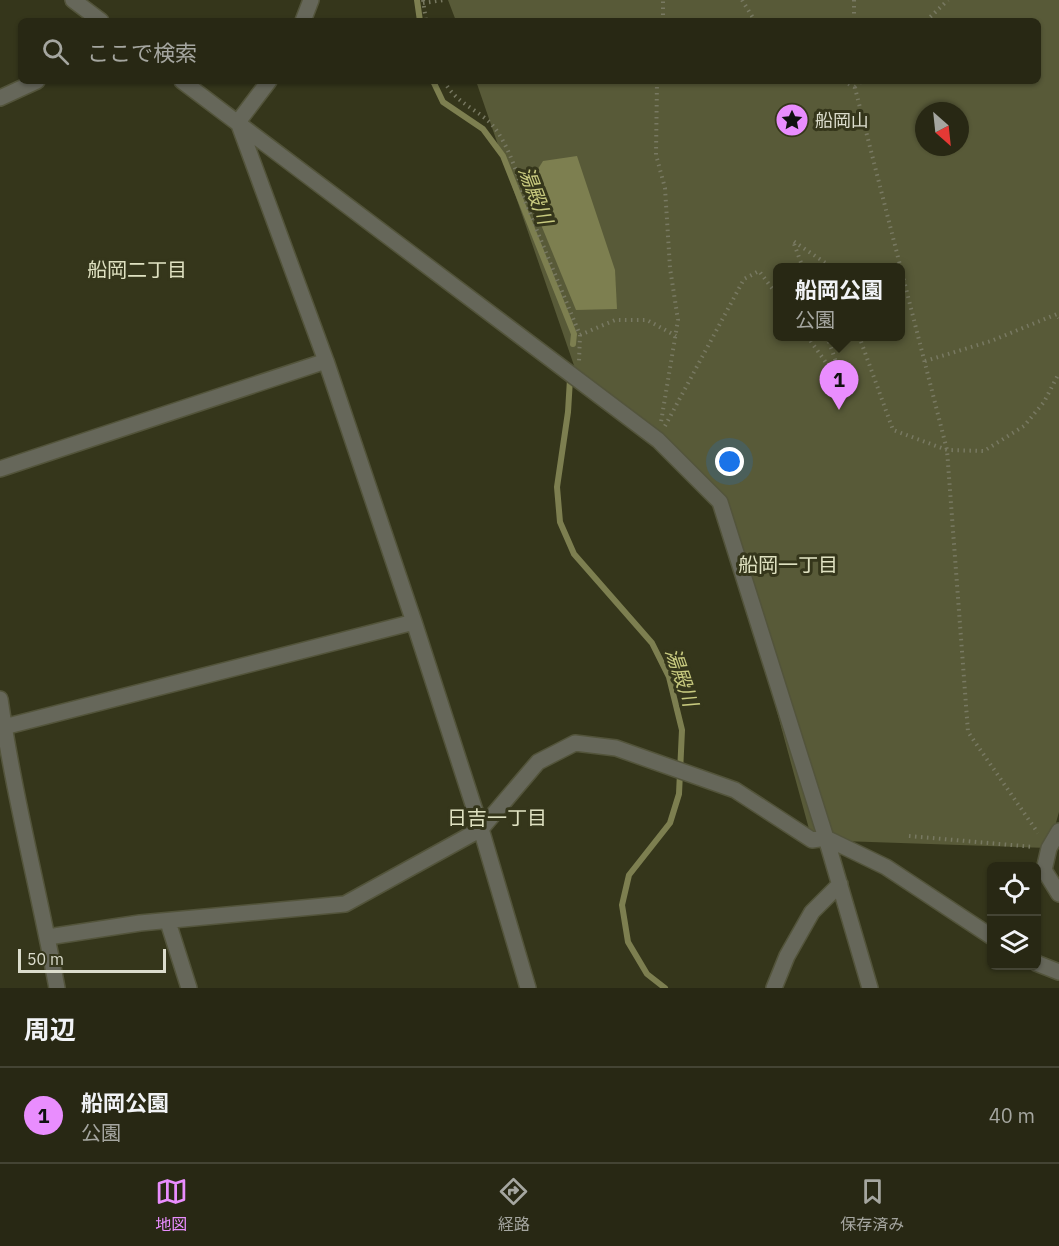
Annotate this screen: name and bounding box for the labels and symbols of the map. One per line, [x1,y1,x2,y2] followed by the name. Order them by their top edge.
[774,102,810,138] place icon: 船岡山
[915,102,969,156] north arrow
[815,109,869,132] place label: 船岡山
[513,162,560,230] water label: 湯殿川
[87,256,187,283] district label: 船岡二丁目
[820,360,858,410] pin: 1
[715,447,744,476] your location
[738,551,838,578] district label: 船岡一丁目
[659,644,705,712] water label: 湯殿川
[447,804,547,831] district label: 日吉一丁目
[18,946,166,974] scale bar

